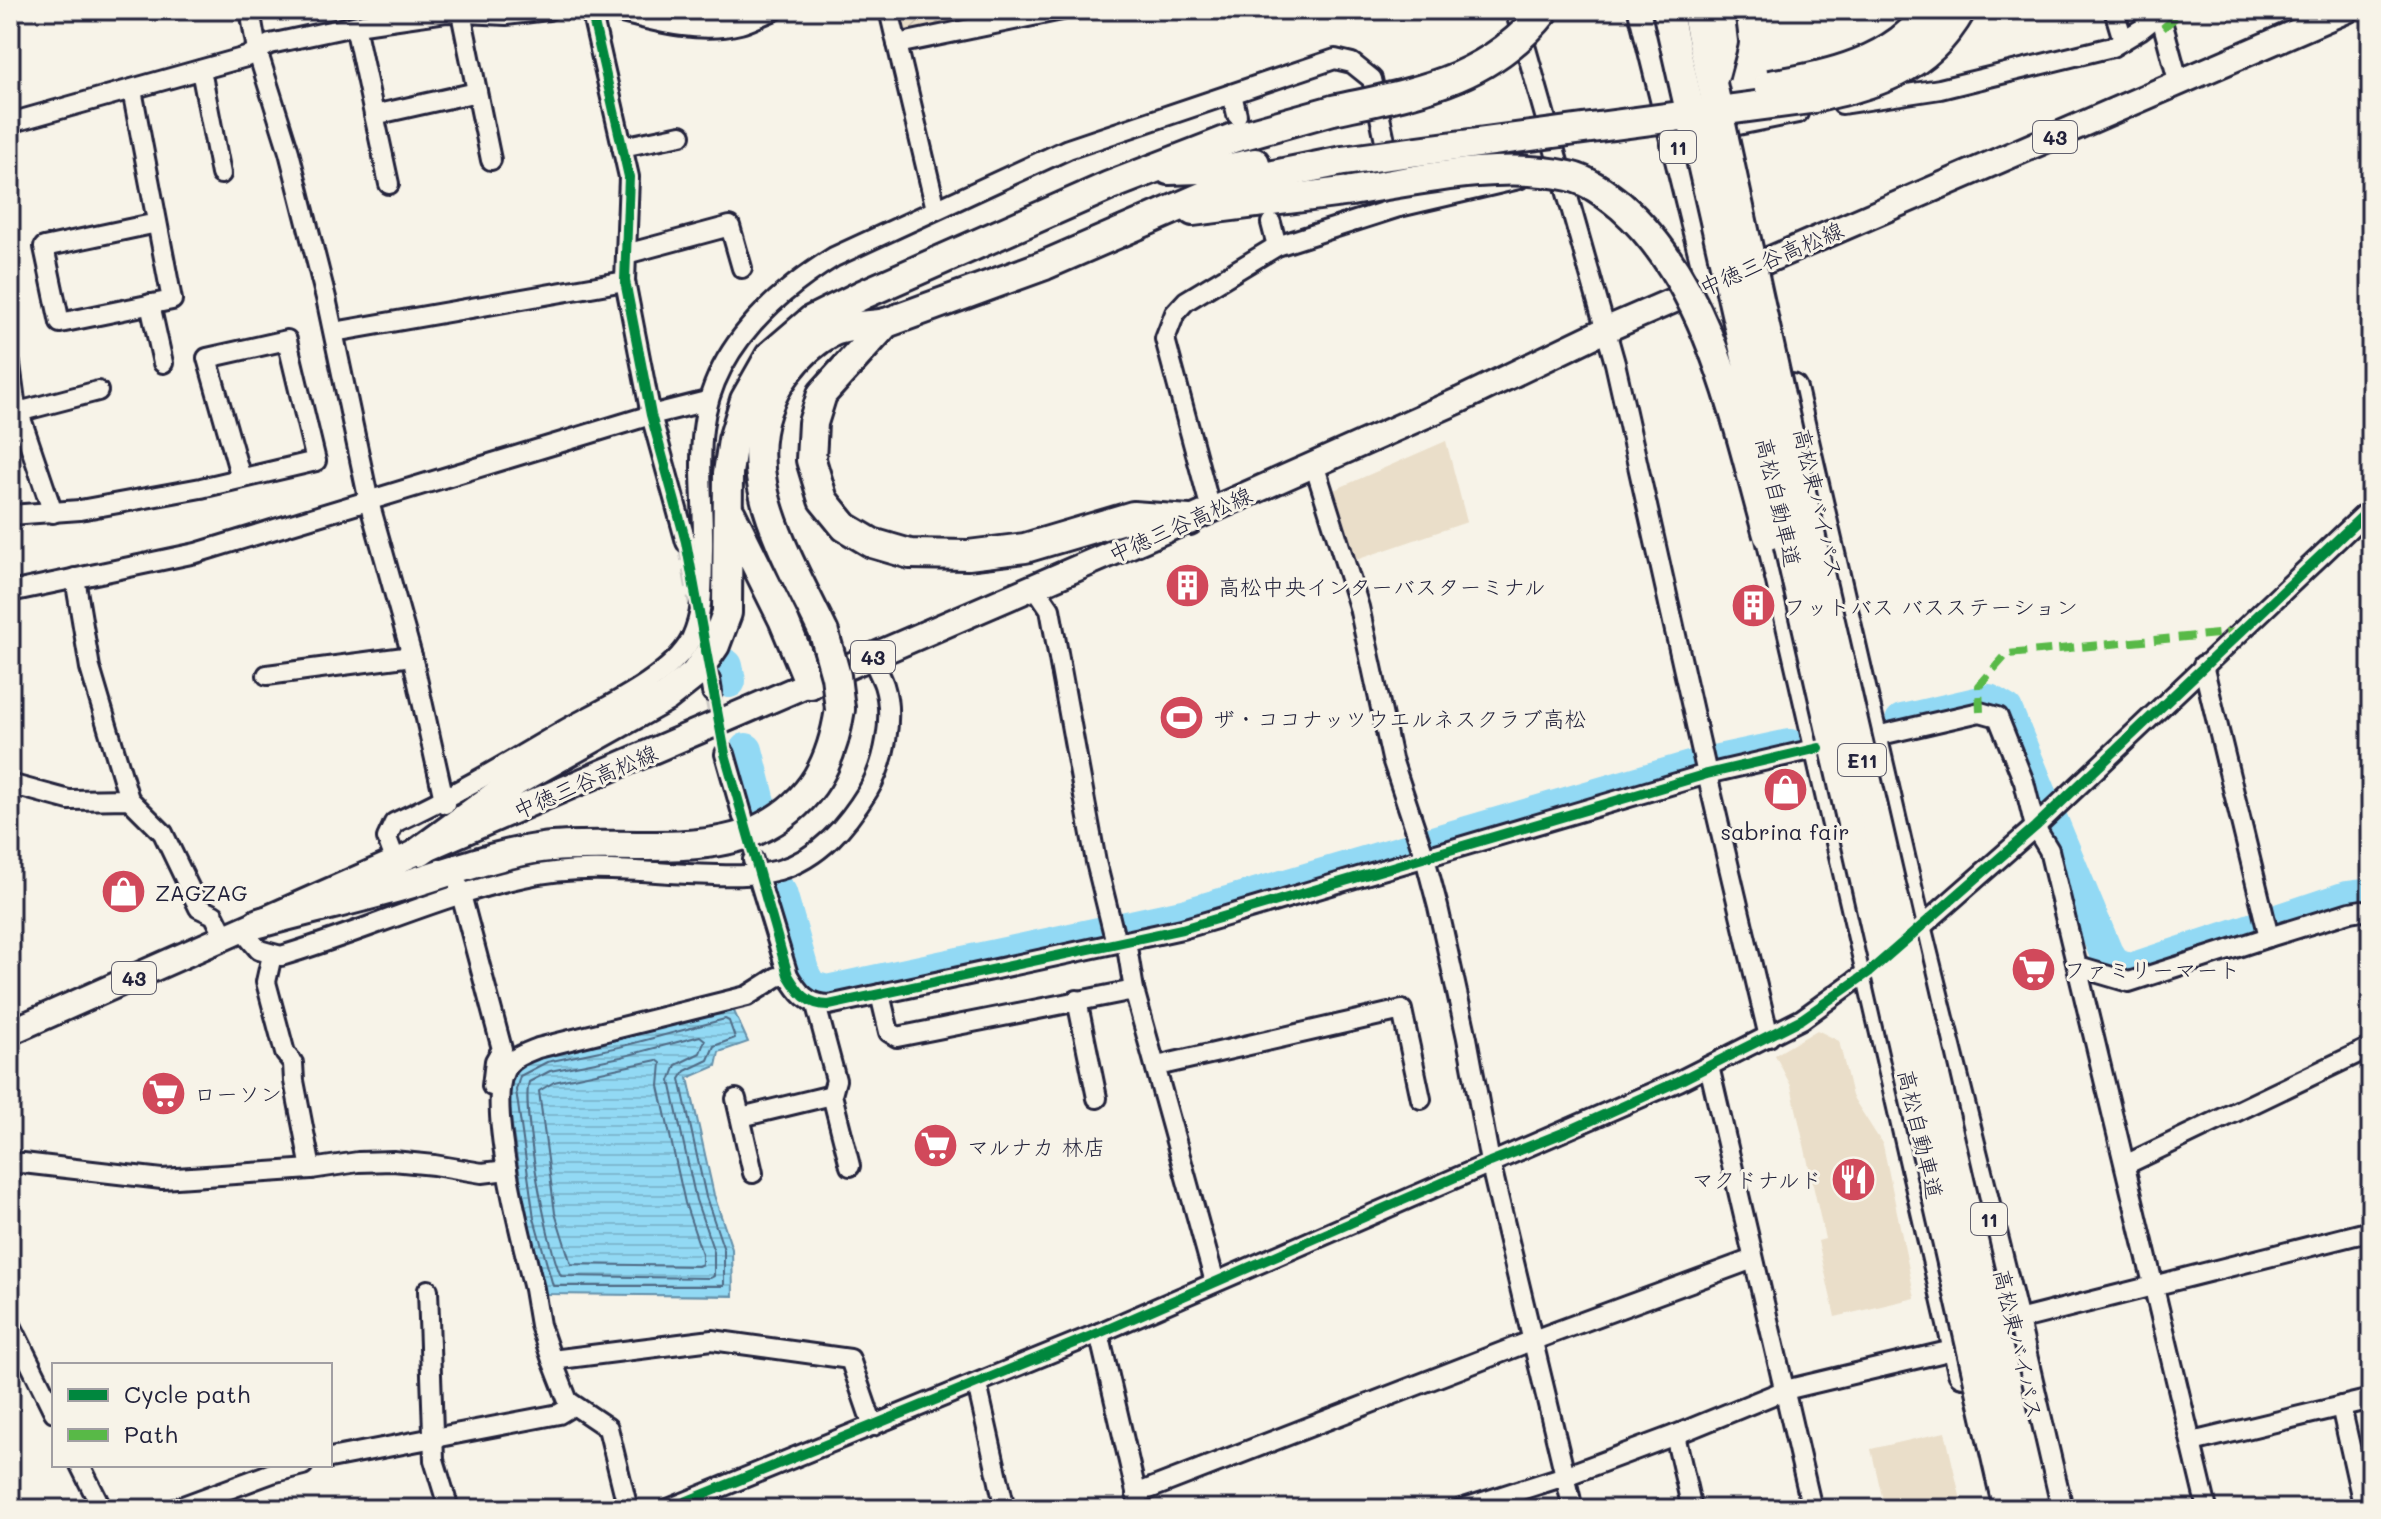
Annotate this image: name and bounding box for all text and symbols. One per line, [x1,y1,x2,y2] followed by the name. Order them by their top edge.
[2033,121,2077,153] road number: 43
[1660,131,1696,163] road number: 11
[1694,215,1848,301] street label: 中徳三谷高松線
[1788,425,1850,581] street label: 高松東バイパス
[1750,434,1808,570] street label: 高松自動車道
[1104,479,1256,569] street label: 中徳三谷高松線
[1163,562,1211,610] building icon: 高松中央インターバスターミナル
[1218,572,1546,601] place label: 高松中央インターバスターミナル
[1729,582,1777,630] building icon: フットバス バスステーション
[1784,592,2078,621] place label: フットバス バスステーション
[851,641,895,673] road number: 43
[1158,694,1206,742] sports icon: ザ・ココナッツウエルネスクラブ高松
[1213,704,1587,733] place label: ザ・ココナッツウエルネスクラブ高松
[508,738,662,824] street label: 中徳三谷高松線
[1838,744,1886,776] road number: E11
[1761,766,1809,814] shop icon: sabrina fair
[1720,817,1850,846] place label: sabrina fair
[100,868,148,916] shop icon: ZAGZAG
[155,878,248,907] place label: ZAGZAG
[2009,945,2057,993] supermarket icon: ファミリーマート
[2064,955,2240,984] place label: ファミリーマート
[112,962,156,994] road number: 43
[1892,1066,1950,1202] street label: 高松自動車道
[139,1069,187,1117] supermarket icon: ローソン
[194,1079,282,1108] place label: ローソン
[912,1122,960,1170] supermarket icon: マルナカ 林店
[967,1132,1106,1161] place label: マルナカ 林店
[1829,1155,1877,1203] restaurant icon: マクドナルド
[1692,1165,1822,1194] place label: マクドナルド
[1971,1203,2007,1235] road number: 11
[1988,1266,2050,1422] street label: 高松東バイパス
[52,1363,332,1467] legend
[124,1378,250,1409] text: Cycle path
[124,1418,178,1449] text: Path

